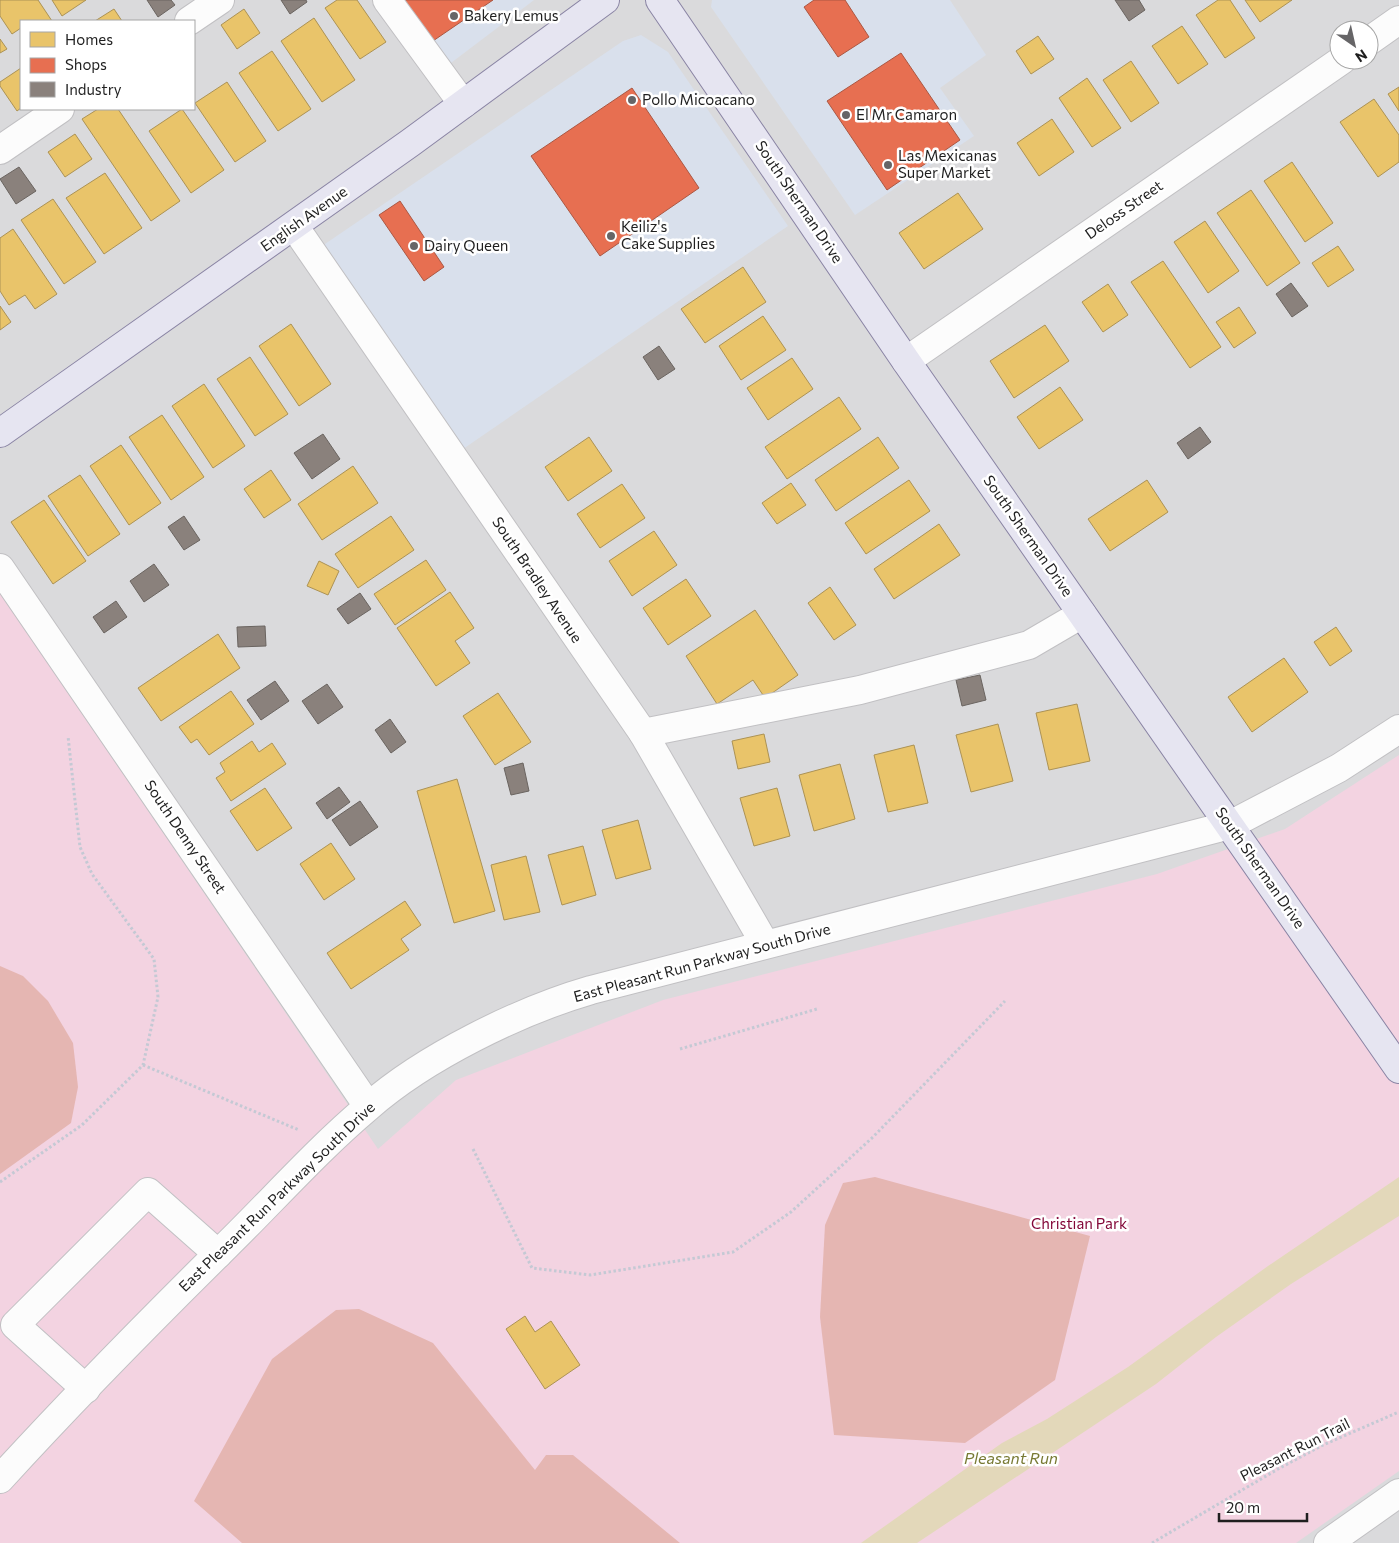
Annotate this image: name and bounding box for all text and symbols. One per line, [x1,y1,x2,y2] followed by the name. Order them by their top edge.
[464,6,559,24] place label: Bakery Lemus
[448,10,460,22] marker: Bakery Lemus
[20,20,195,110] legend
[1329,20,1379,70] north arrow
[65,30,113,48] text: Homes
[1352,46,1371,66] text: N
[65,55,107,73] text: Shops
[65,80,122,98] text: Industry
[642,90,755,108] place label: Pollo Micoacano
[626,94,638,106] marker: Pollo Micoacano
[856,105,957,123] place label: El Mr Camaron
[840,109,852,121] marker: El Mr Camaron
[752,137,848,266] street label: South Sherman Drive
[898,146,997,181] place label: Las Mexicanas Super Market
[882,159,894,171] marker: Las Mexicanas Super Market
[1081,176,1166,243] street label: Deloss Street
[257,182,350,255] street label: English Avenue
[621,217,715,252] place label: Keiliz's Cake Supplies
[605,230,617,242] marker: Keiliz's Cake Supplies
[424,236,508,254] place label: Dairy Queen
[408,240,420,252] marker: Dairy Queen
[980,471,1077,600] street label: South Sherman Drive
[489,513,587,646] street label: South Bradley Avenue
[141,776,230,897] street label: South Denny Street
[1212,803,1309,932] street label: South Sherman Drive
[571,919,832,1005] street label: East Pleasant Run Parkway South Drive
[175,1098,378,1295] street label: East Pleasant Run Parkway South Drive
[1031,1214,1127,1232] park label: Christian Park
[1237,1414,1352,1485] street label: Pleasant Run Trail
[964,1448,1058,1467] water label: Pleasant Run
[1219,1490,1306,1522] scale bar
[1226,1498,1260,1516] text: 20 m

